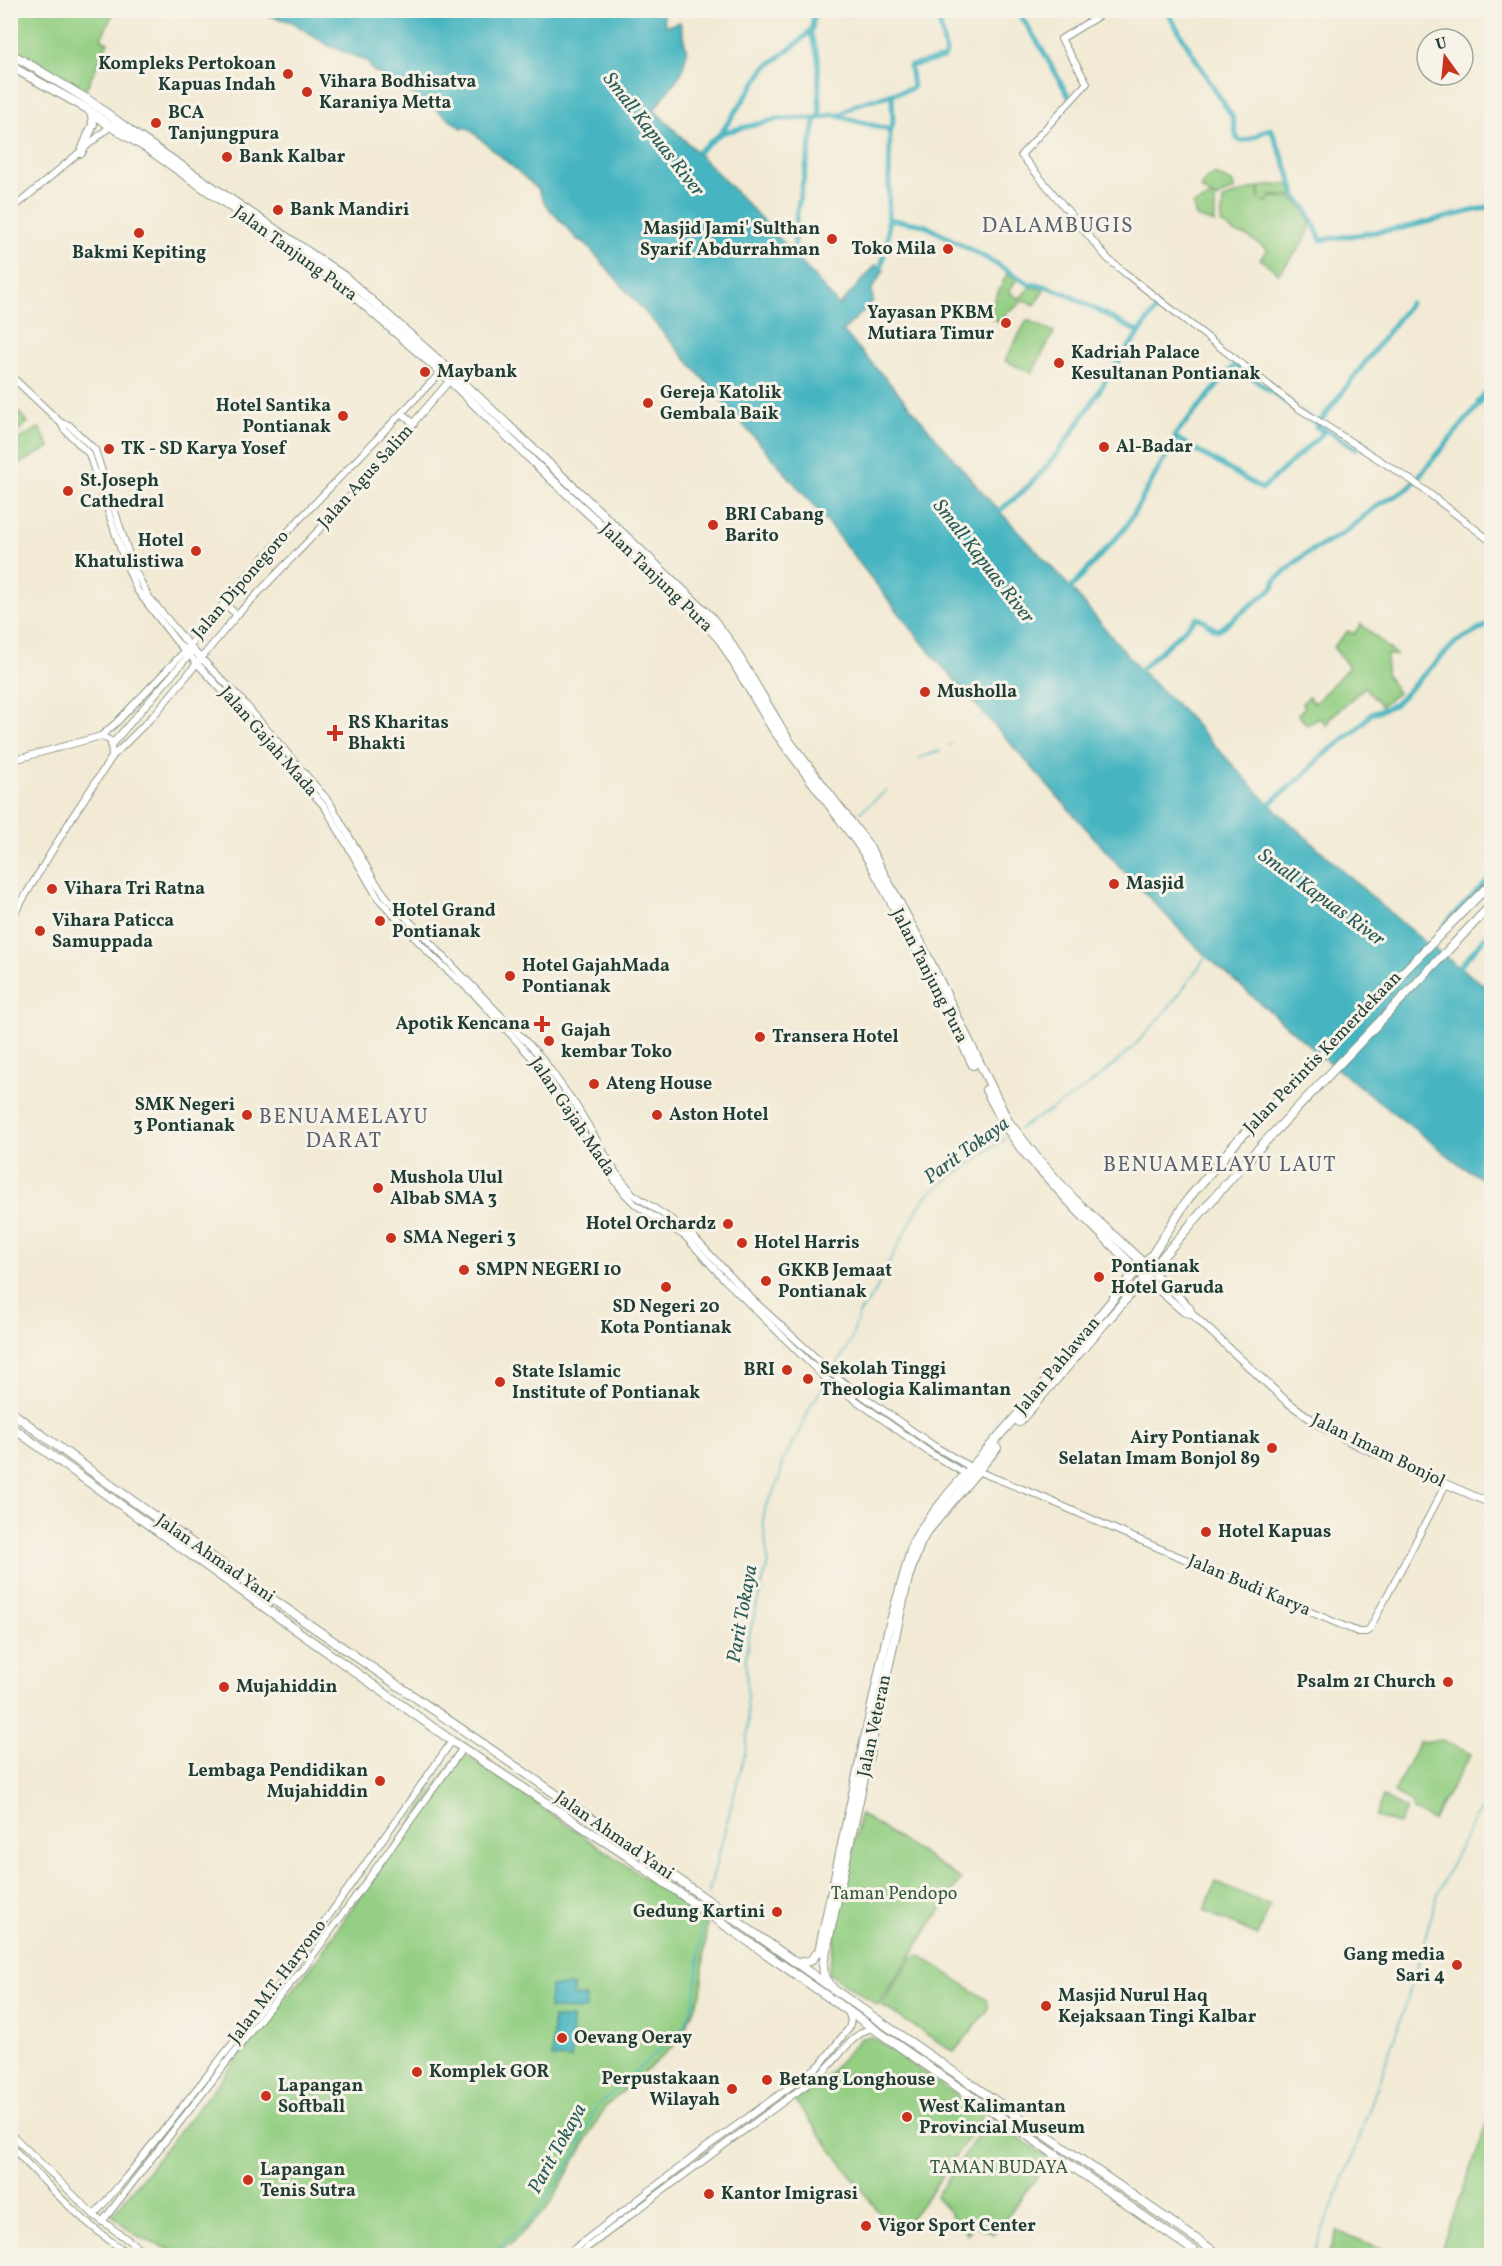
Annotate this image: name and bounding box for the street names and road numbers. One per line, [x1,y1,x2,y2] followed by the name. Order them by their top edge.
[228,200,362,308] street label: Jalan Tanjung Pura
[312,419,420,535] street label: Jalan Agus Salim
[594,518,718,638] street label: Jalan Tanjung Pura
[187,525,295,645] street label: Jalan Diponegoro
[213,681,323,803] street label: Jalan Gajah Mada
[884,904,974,1048] street label: Jalan Tanjung Pura
[1238,966,1408,1140] street label: Jalan Perintis Kemerdekaan
[523,1052,621,1182] street label: Jalan Gajah Mada
[1009,1311,1107,1420] street label: Jalan Pahlawan
[1307,1408,1449,1494] street label: Jalan Imam Bonjol
[150,1508,280,1610] street label: Jalan Ahmad Yani
[1184,1549,1314,1623] street label: Jalan Budi Karya
[852,1672,898,1780] street label: Jalan Veteran
[549,1785,679,1887] street label: Jalan Ahmad Yani
[223,1915,333,2049] street label: Jalan M.T. Haryono

